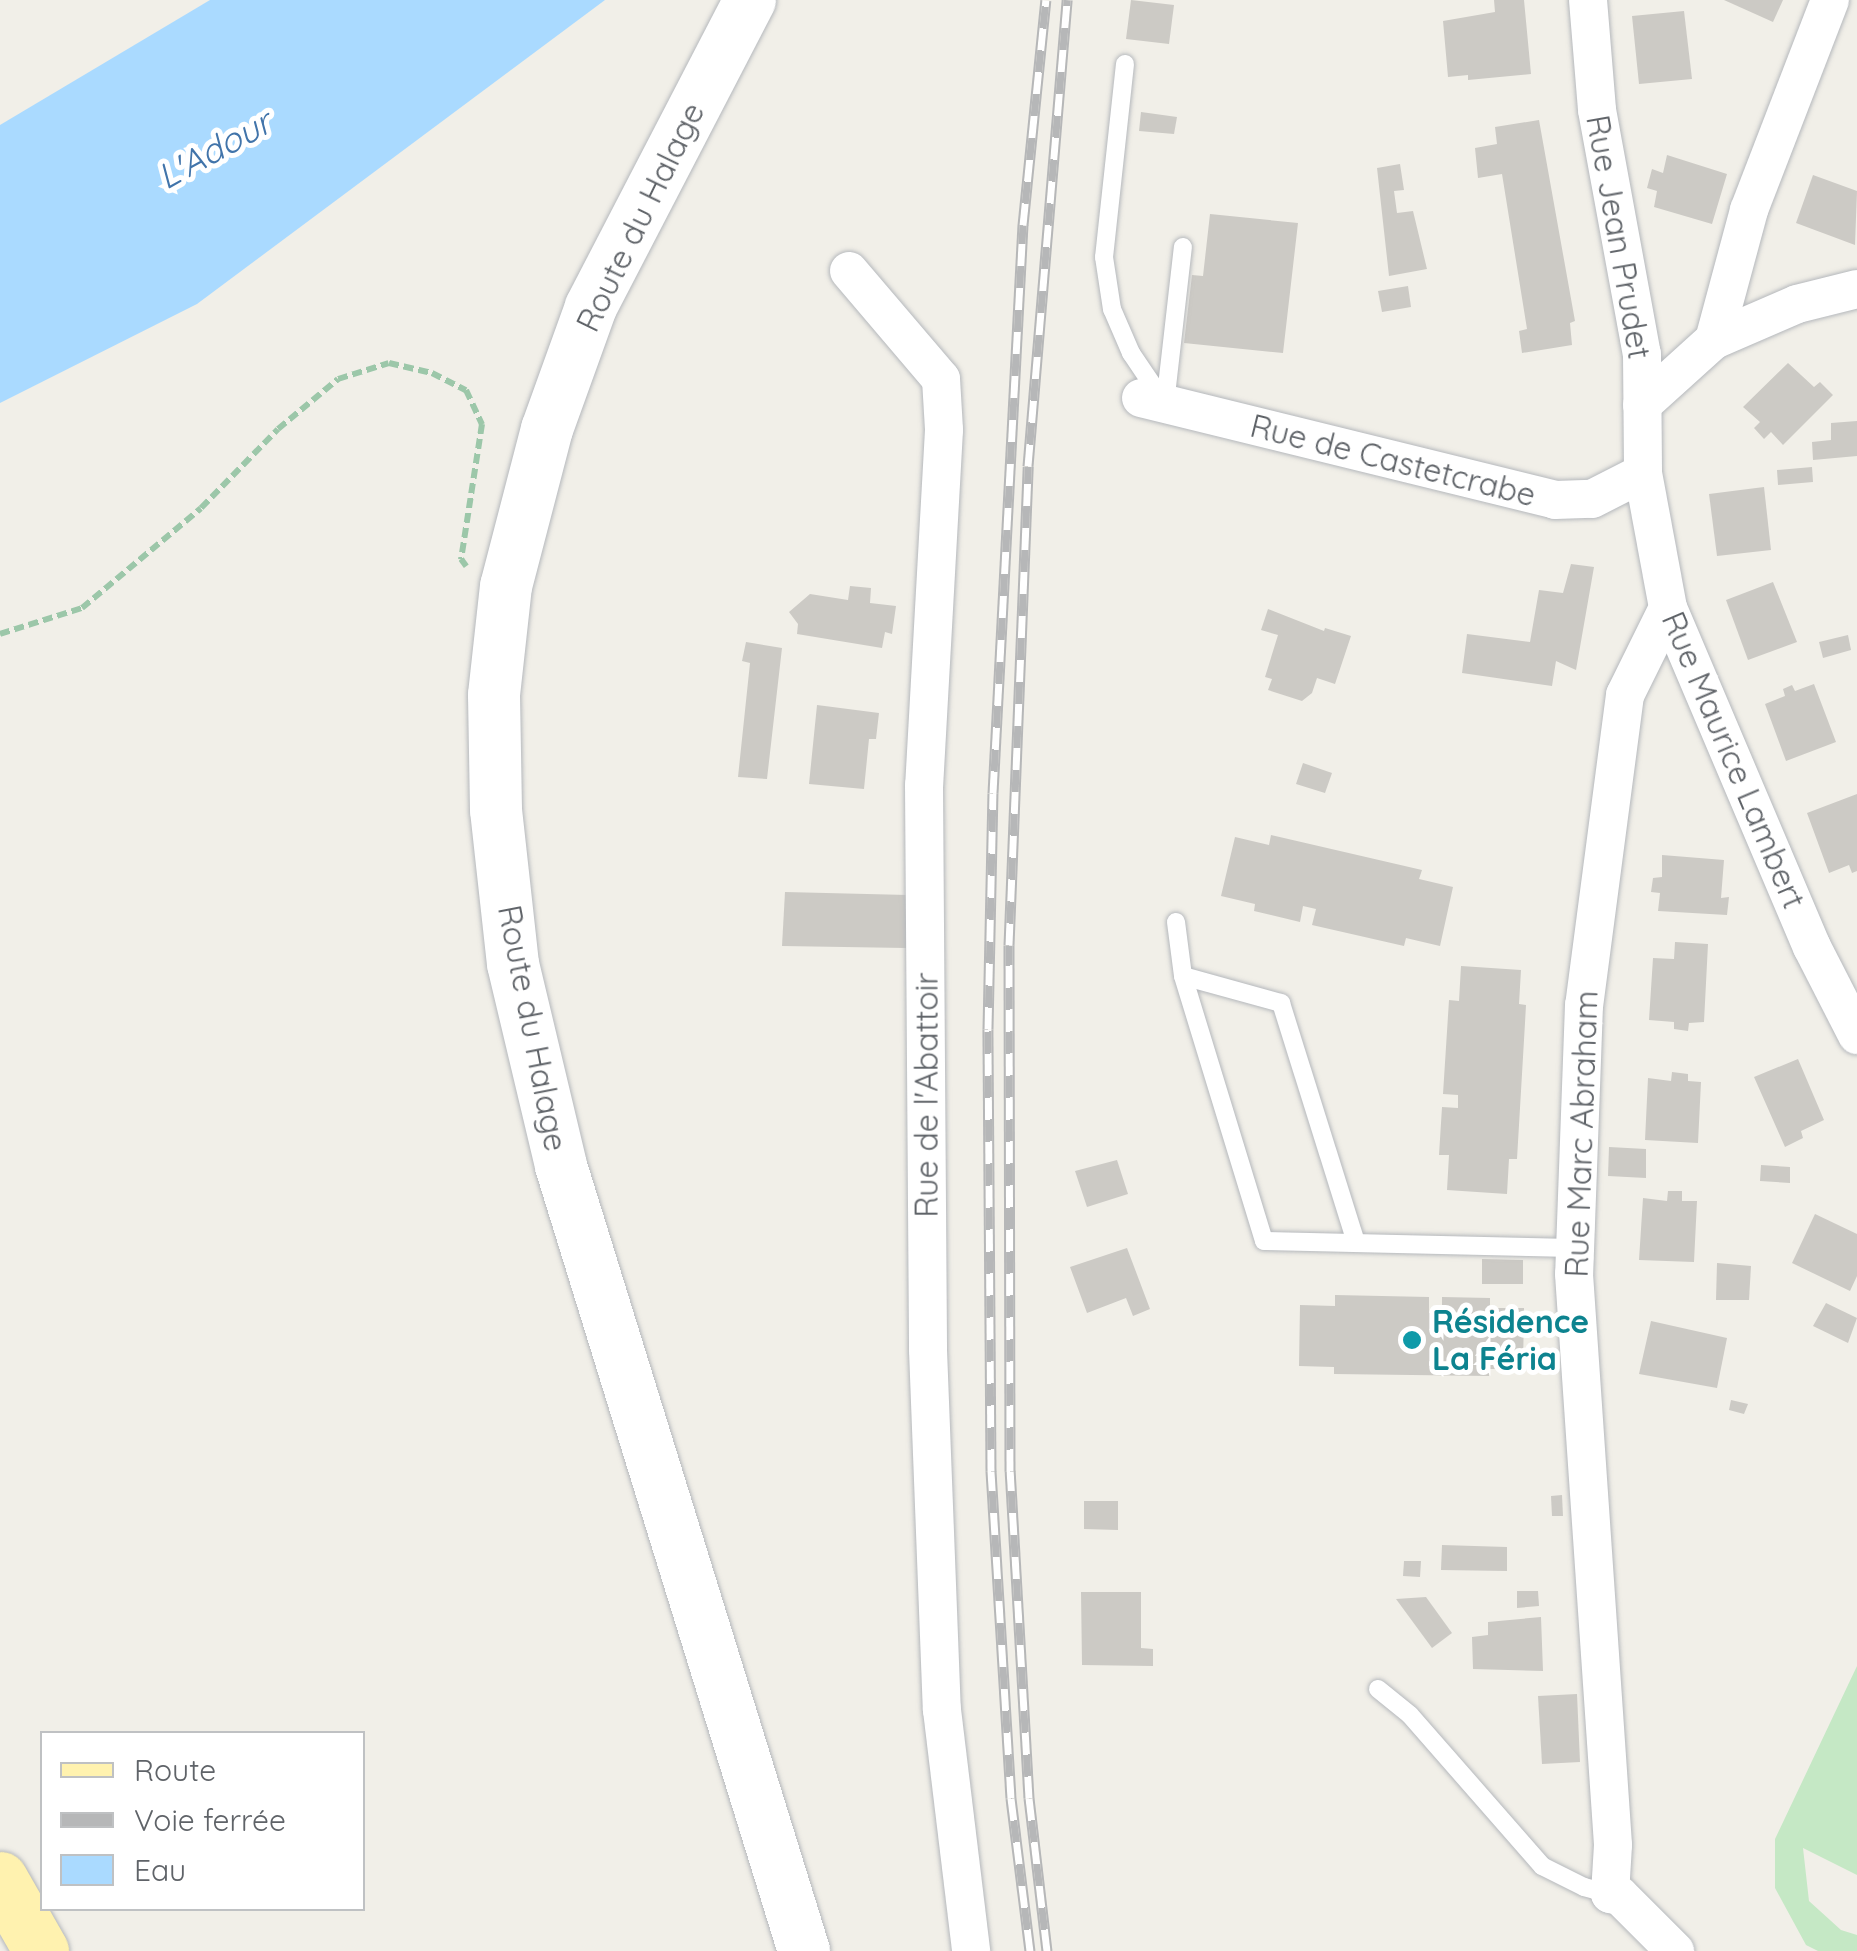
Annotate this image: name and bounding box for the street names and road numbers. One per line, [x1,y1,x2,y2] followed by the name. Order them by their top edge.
[568,96,712,338] street label: Route du Halage
[1579,112,1659,362] street label: Rue Jean Prudet
[1246,406,1540,514] street label: Rue de Castetcrabe
[1654,606,1814,914] street label: Rue Maurice Lambert
[490,902,576,1154] street label: Route du Halage
[907,972,945,1218] street label: Rue de l'Abattoir
[1557,990,1605,1278] street label: Rue Marc Abraham

